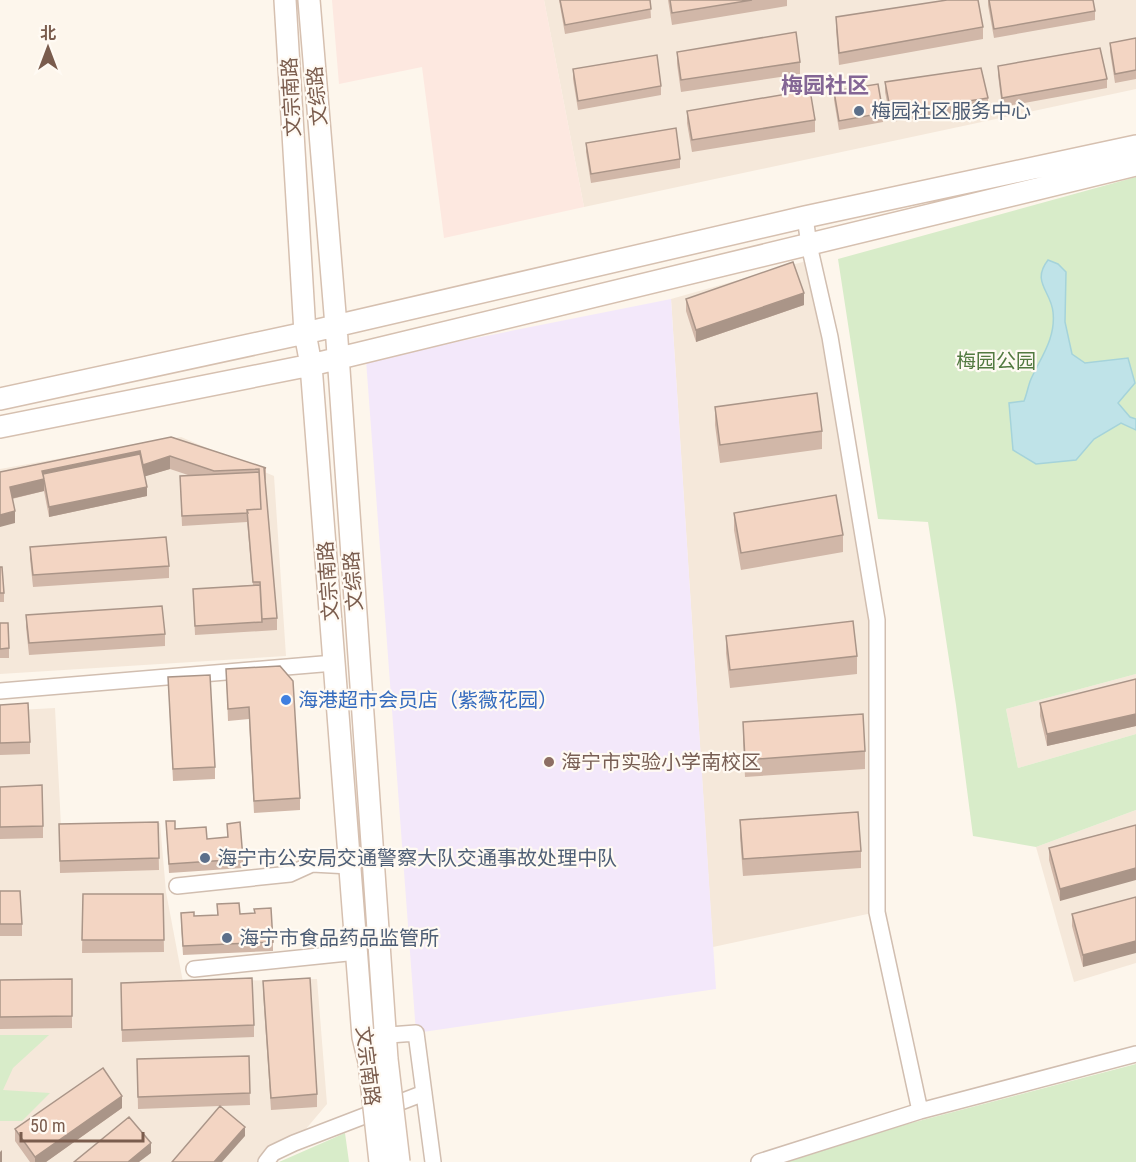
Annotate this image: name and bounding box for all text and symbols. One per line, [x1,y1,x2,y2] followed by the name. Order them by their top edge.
[18,18,78,78] north arrow
[40,24,56,43] text: 北
[277,56,305,138] street label: 文宗南路
[302,65,332,127] street label: 文综路
[781,73,869,98] district label: 梅园社区
[871,99,1031,123] place label: 梅园社区服务中心
[852,104,866,118] marker: 梅园社区服务中心
[956,349,1036,373] park label: 梅园公园
[313,540,343,622] street label: 文宗南路
[339,550,367,612] street label: 文综路
[298,688,558,712] place label: 海港超市会员店（紫薇花园）
[279,693,293,707] marker: 海港超市会员店（紫薇花园）
[561,750,761,774] place label: 海宁市实验小学南校区
[542,755,556,769] marker: 海宁市实验小学南校区
[217,846,617,870] place label: 海宁市公安局交通警察大队交通事故处理中队
[198,851,212,865] marker: 海宁市公安局交通警察大队交通事故处理中队
[239,926,439,950] place label: 海宁市食品药品监管所
[220,931,234,945] marker: 海宁市食品药品监管所
[351,1025,385,1107] street label: 文宗南路
[21,1105,142,1143] scale bar
[30,1115,65,1136] text: 50 m

